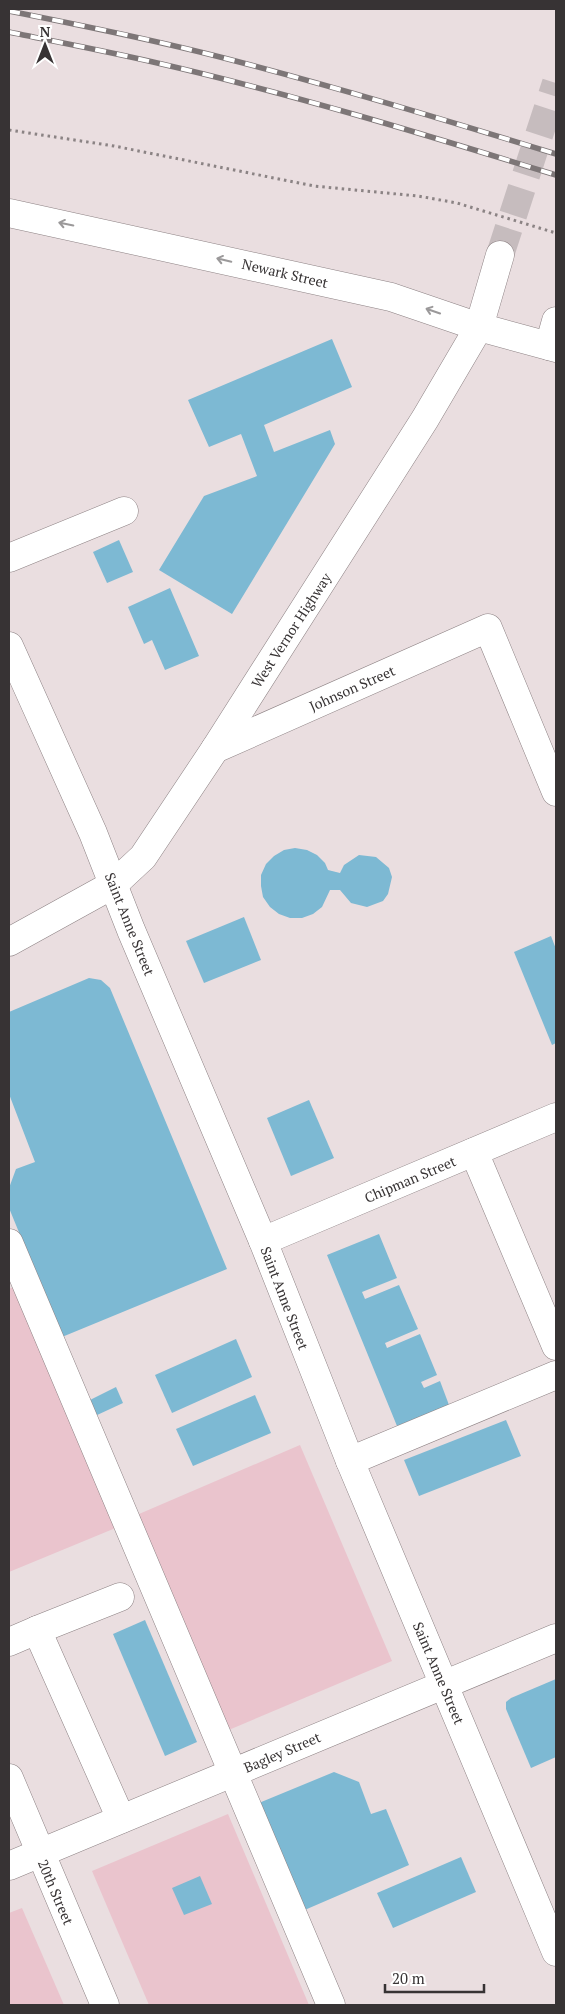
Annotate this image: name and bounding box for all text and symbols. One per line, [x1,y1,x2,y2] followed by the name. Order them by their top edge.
[20,20,70,70] north arrow
[40,22,51,41] text: N
[58,219,74,228] one-way arrow
[217,254,233,264] one-way arrow
[240,254,331,292] street label: Newark Street
[425,306,441,315] one-way arrow
[247,568,336,691] street label: West Vernor Highway
[306,660,399,715] street label: Johnson Street
[101,870,160,979] street label: Saint Anne Street
[361,1151,459,1207] street label: Chipman Street
[257,1244,314,1353] street label: Saint Anne Street
[409,1619,469,1728] street label: Saint Anne Street
[241,1727,324,1777] street label: Bagley Street
[34,1856,79,1928] street label: 20th Street
[385,1962,484,1994] scale bar
[392,1968,425,1988] text: 20 m

